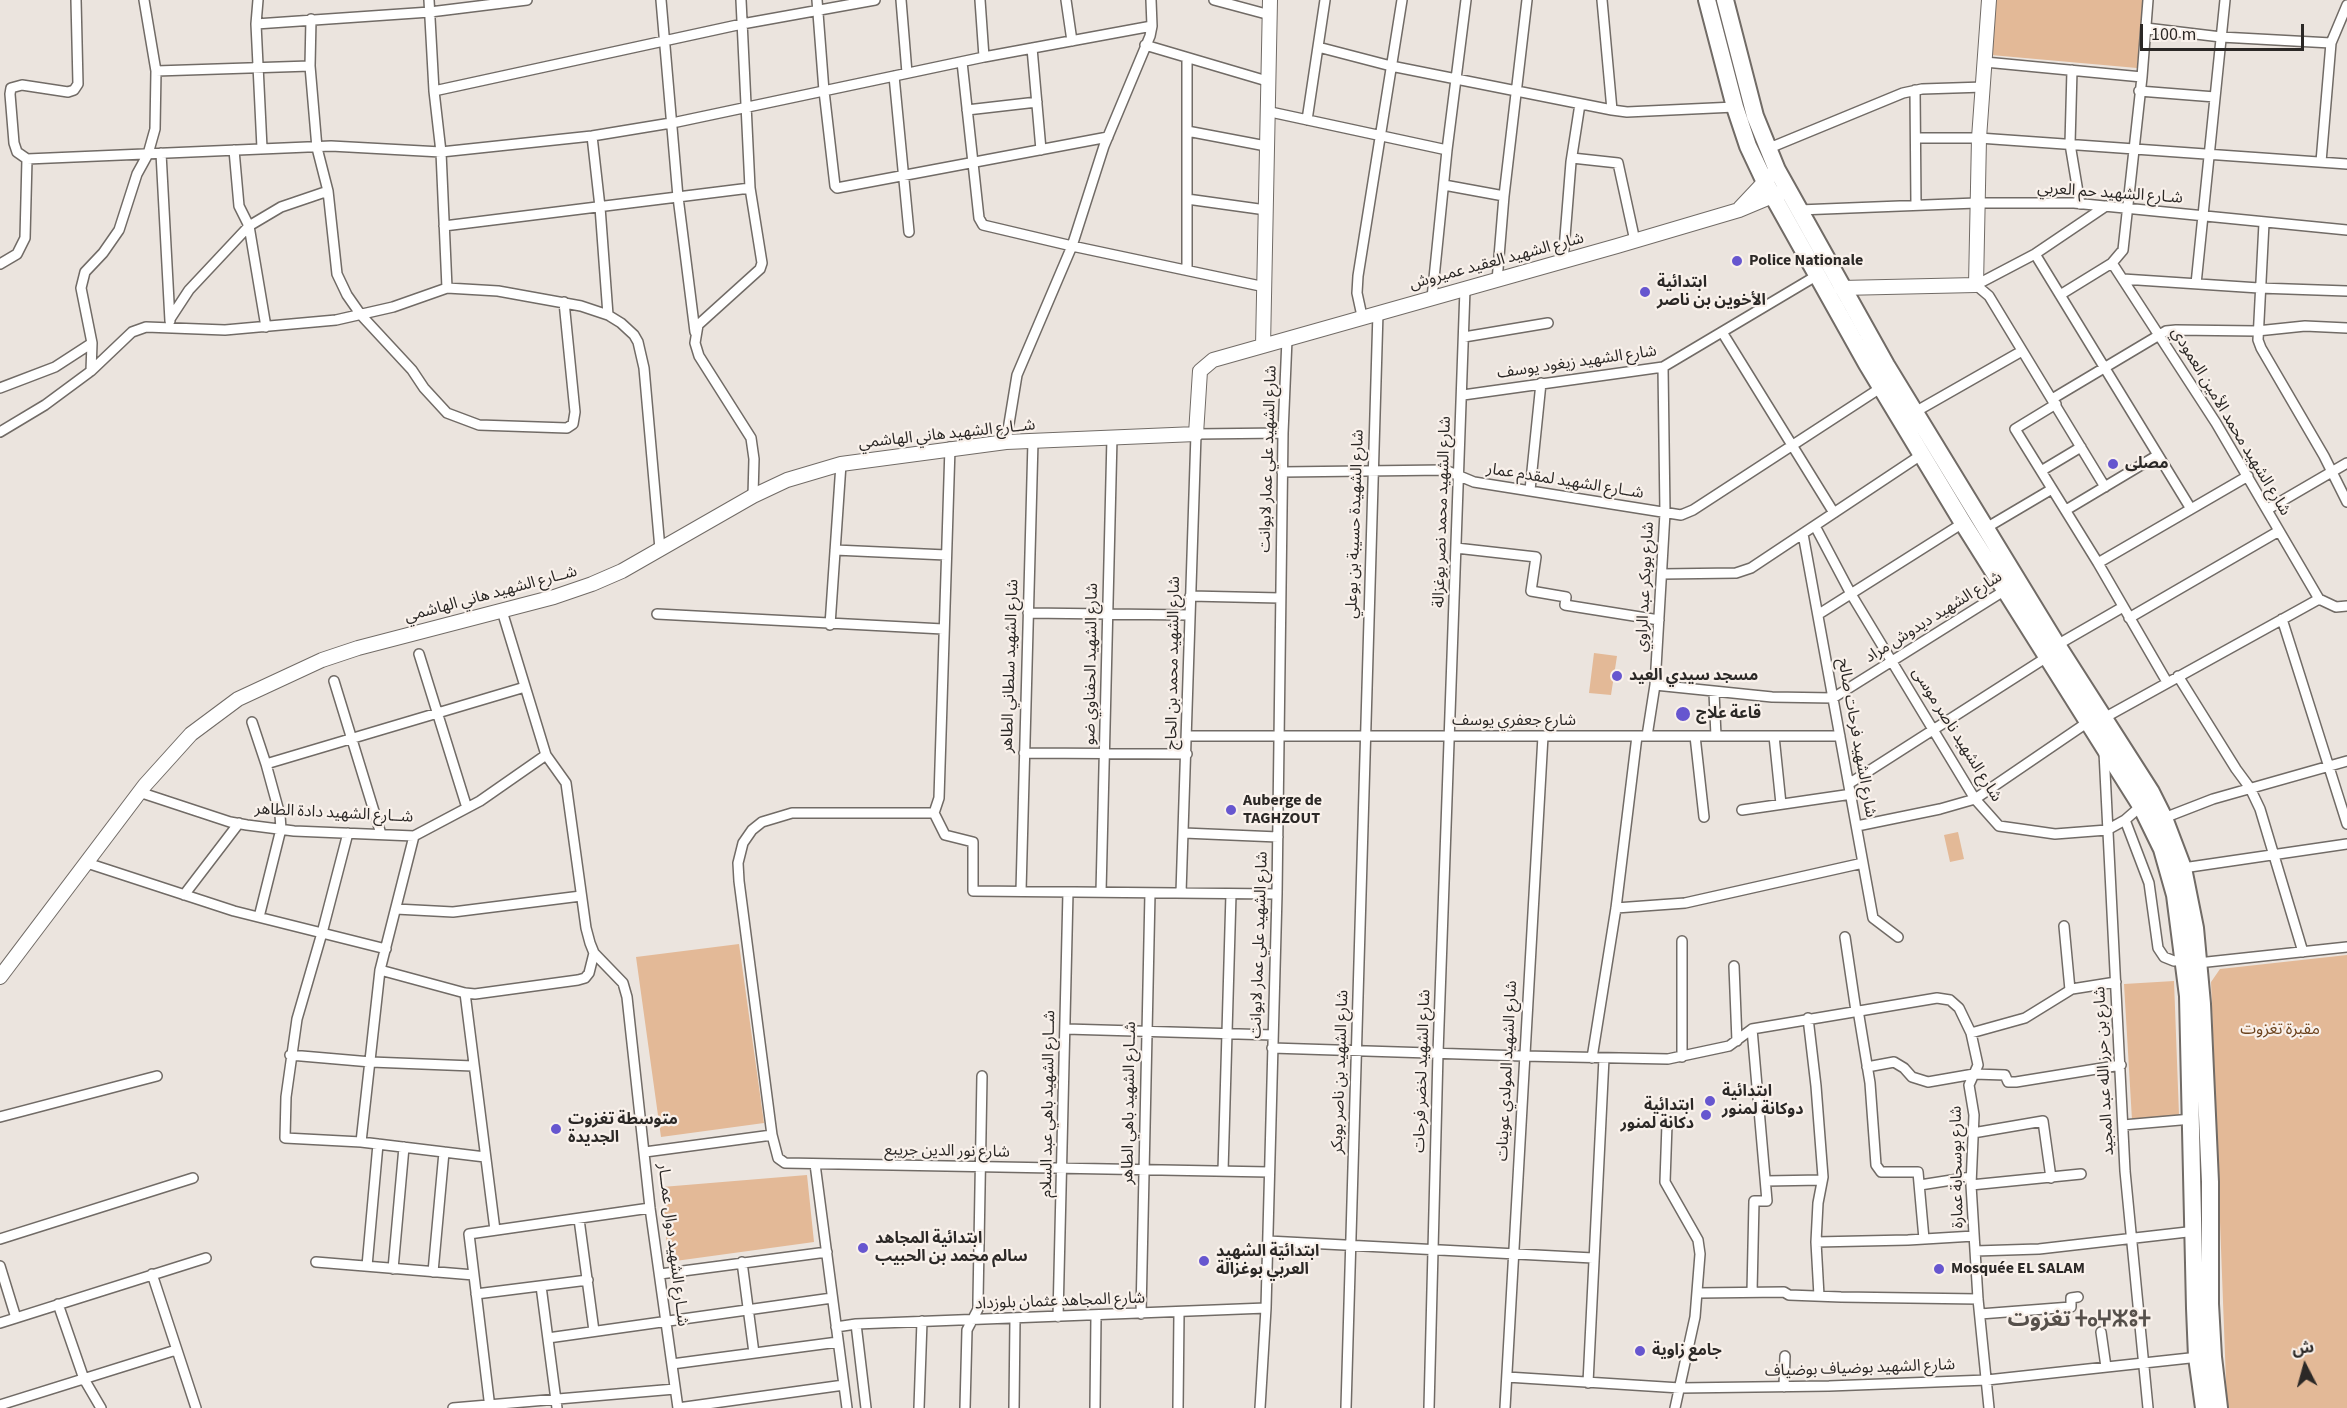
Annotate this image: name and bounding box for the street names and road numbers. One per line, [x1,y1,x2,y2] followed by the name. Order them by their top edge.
[2037,179,2183,209] street label: شـارع الشهيد حم العربي
[1408,229,1586,295] street label: شارع الشهيد العقيد عميروش
[2166,324,2294,520] street label: شارع الشهيد محمد الأمين العمودي
[1496,342,1658,384] street label: شارع الشهيد زيغود يوسف
[1256,365,1282,553] street label: شارع الشهيد علي عمار لابوانت
[858,416,1036,454] street label: شــارع الشهيد هاني الهاشمي
[1430,416,1456,608] street label: شارع الشهيد محمد نصر بوغزالة
[1343,429,1369,619] street label: شارع الشهيدة حسيبة بن بوعلي
[1485,460,1645,504] street label: شــارع الشهيد لمقدم عمار
[1633,521,1659,653] street label: شارع بوبكر عبد الراوي
[403,563,579,627] street label: شــارع الشهيد هاني الهاشمي
[1862,568,2006,668] street label: شارع الشهيد ديدوش مراد
[1163,576,1185,750] street label: شارع الشهيد محمد بن الحاج
[998,579,1024,753] street label: شارع الشهيد سلطاني الطاهر
[1081,583,1103,745] street label: شارع الشهيد الحفناوي ضو
[1833,657,1879,819] street label: شارع الشهيد فرحات صالح
[1907,664,2005,806] street label: شارع الشهيد ناصر موسى
[1452,711,1576,731] street label: شارع جعفري يوسف
[254,800,414,828] street label: شــارع الشهيد دادة الطاهر
[1247,851,1273,1039] street label: شارع الشهيد علي عمار لابوانت
[1494,980,1522,1162] street label: شارع الشهيد المولدي عوينات
[2091,986,2119,1156] street label: شارع بن حرز الله عبد المجيد
[1329,989,1353,1155] street label: شارع الشهيد بن ناصر بوبكر
[1411,989,1435,1153] street label: شارع الشهيد لخضر فرحات
[1038,1010,1060,1198] street label: شــارع الشهيد باهي عبد السلام
[1119,1021,1141,1185] street label: شــارع الشهيد باهي الطاهر
[1947,1106,1969,1228] street label: شارع بوسحابة عمارة
[884,1141,1010,1163] street label: شارع نور الدين جريبع
[652,1162,692,1328] street label: شــارع الشهيد دوال عمـــار
[974,1289,1146,1315] street label: شارع المجاهد عثمان بلوزداد
[1765,1356,1955,1382] street label: شارع الشهيد بوضياف بوضياف

